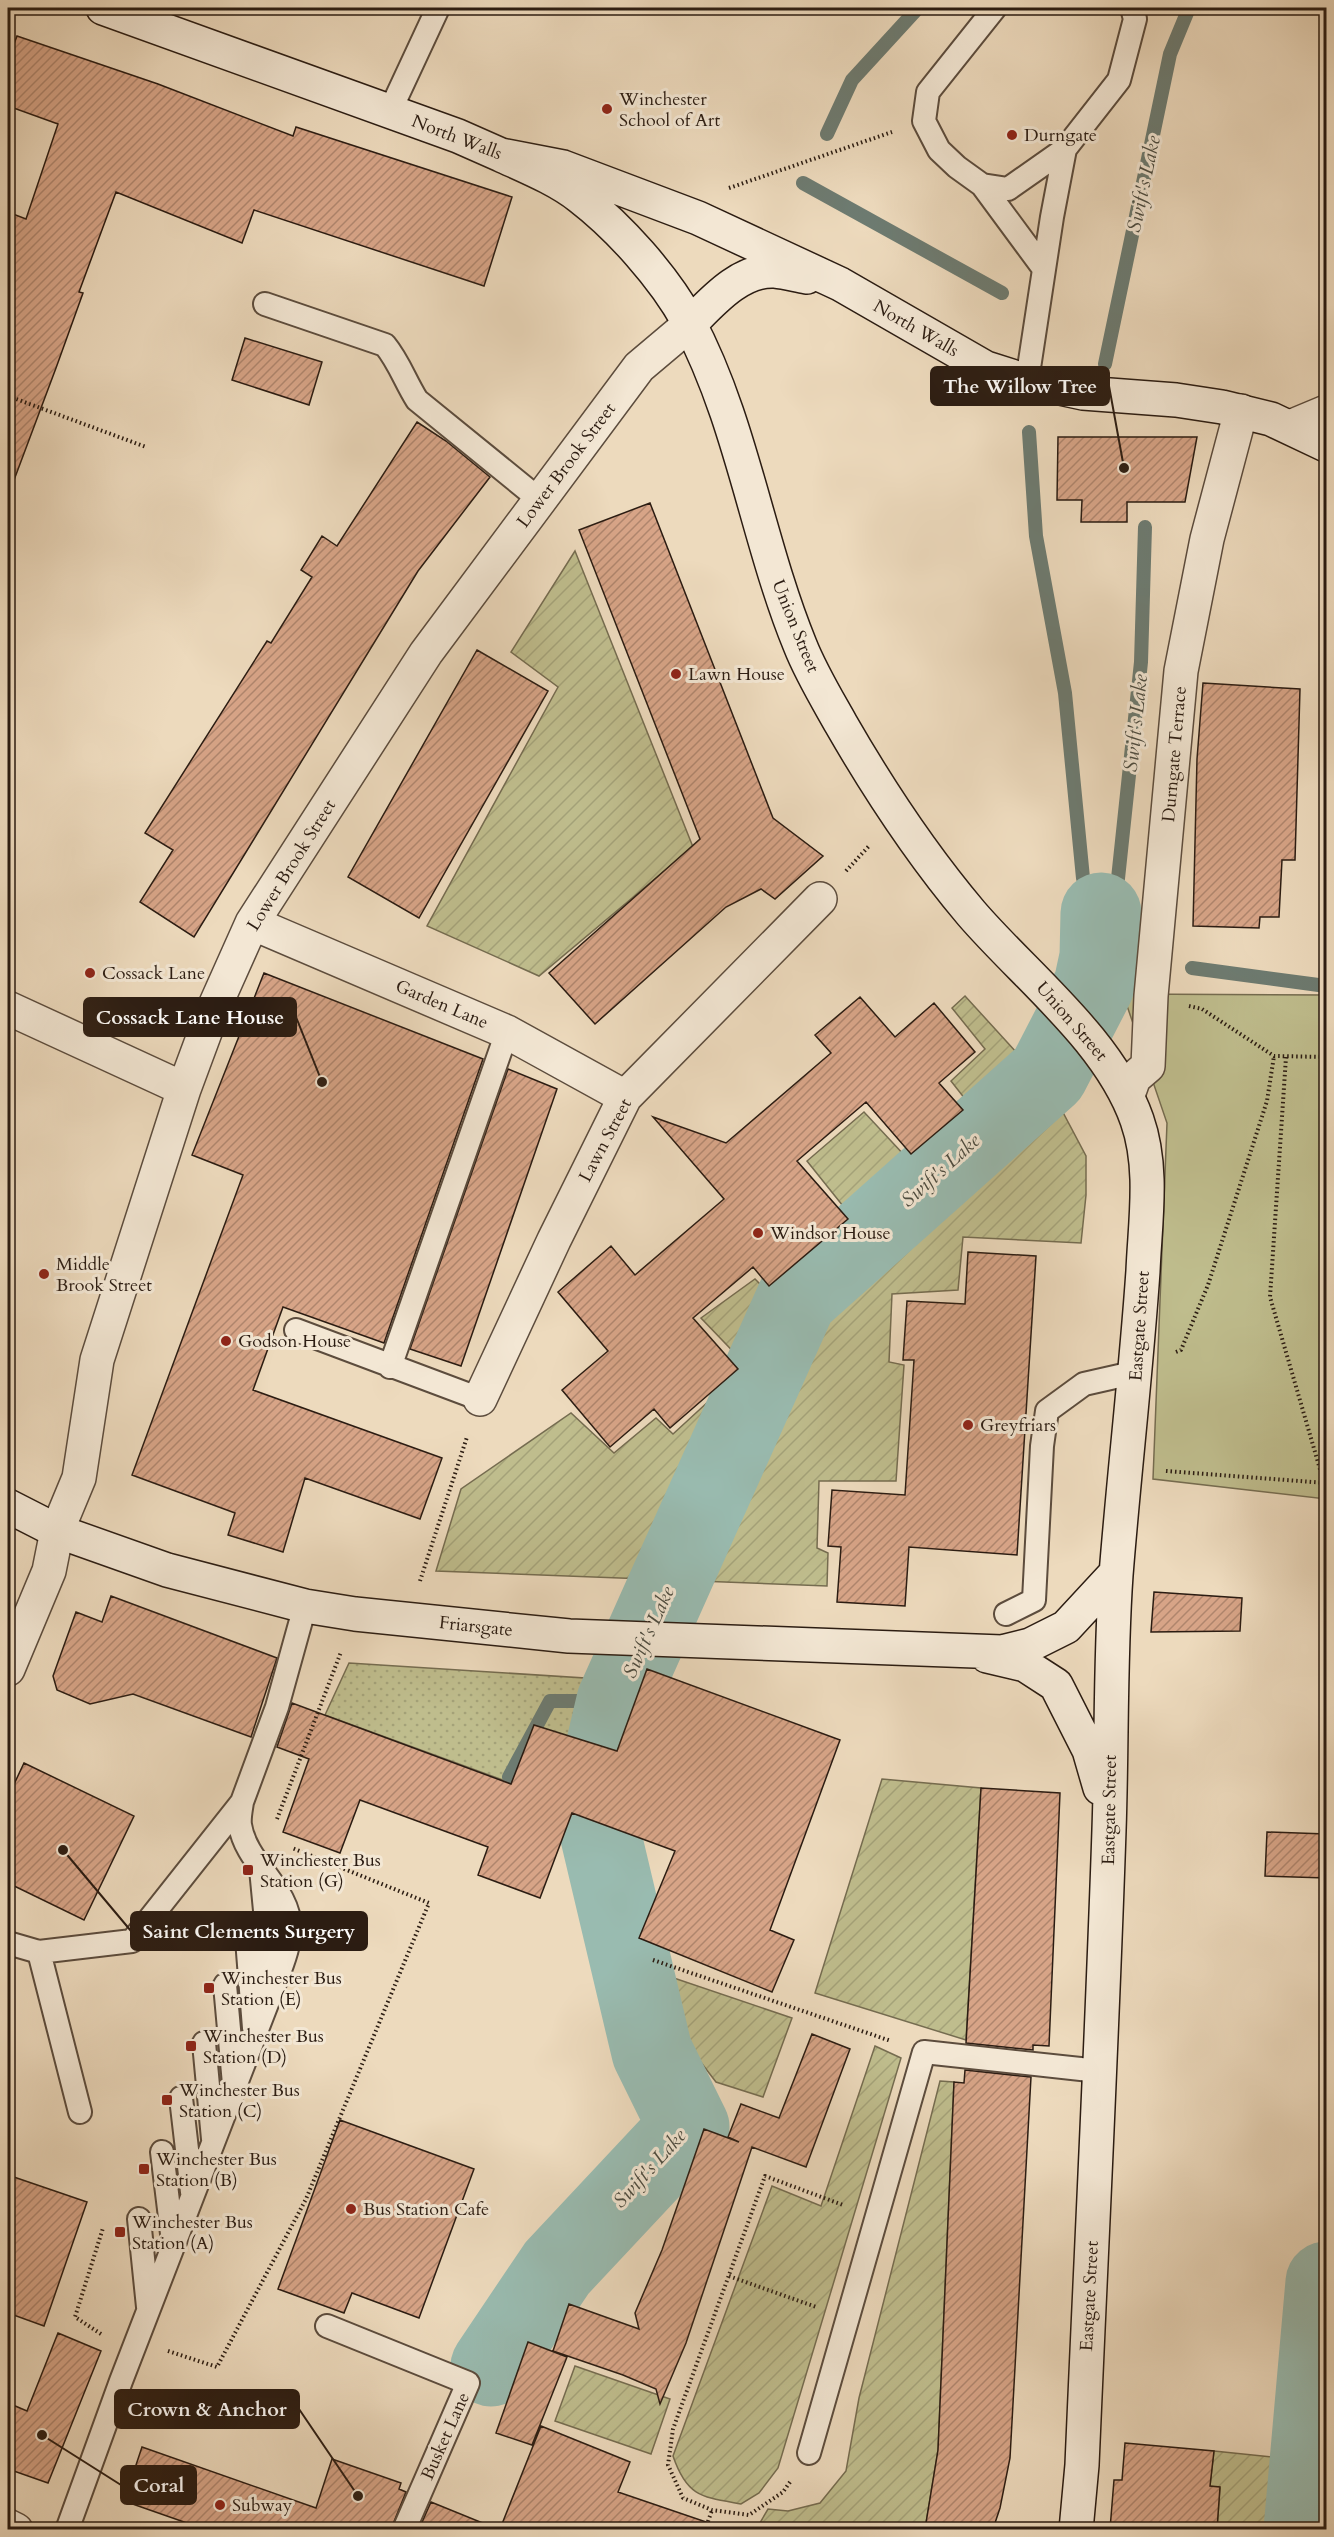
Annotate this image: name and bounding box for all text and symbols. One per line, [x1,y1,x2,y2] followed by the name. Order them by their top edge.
[618,87,720,133] place label: Winchester School of Art
[600,102,614,116] marker: Winchester School of Art
[408,109,506,166] street label: North Walls
[1024,123,1097,148] place label: Durngate
[1005,128,1019,142] marker: Durngate
[1120,133,1167,235] water label: Swift's Lake
[868,294,963,363] street label: North Walls
[931,367,1109,405] callout: The Willow Tree
[943,373,1097,400] text: The Willow Tree
[511,397,622,533] street label: Lower Brook Street
[766,576,826,677] street label: Union Street
[688,662,785,687] place label: Lawn House
[669,667,683,681] marker: Lawn House
[1117,673,1154,773] water label: Swift's Lake
[1156,685,1193,823] street label: Durngate Terrace
[241,794,342,936] street label: Lower Brook Street
[102,961,205,986] place label: Cossack Lane
[83,966,97,980] marker: Cossack Lane
[392,974,492,1035] street label: Garden Lane
[1030,976,1113,1067] street label: Union Street
[84,998,296,1036] callout: Cossack Lane House
[96,1004,284,1031] text: Cossack Lane House
[573,1094,638,1186] street label: Lawn Street
[895,1127,986,1213] water label: Swift's Lake
[769,1221,891,1246] place label: Windsor House
[751,1226,765,1240] marker: Windsor House
[56,1252,152,1298] place label: Middle Brook Street
[37,1267,51,1281] marker: Middle Brook Street
[1123,1270,1156,1382] street label: Eastgate Street
[238,1329,351,1354] place label: Godson House
[219,1334,233,1348] marker: Godson House
[980,1413,1056,1438] place label: Greyfriars
[961,1418,975,1432] marker: Greyfriars
[616,1582,681,1682] water label: Swift's Lake
[438,1610,514,1643] street label: Friarsgate
[1096,1754,1123,1865] street label: Eastgate Street
[259,1848,381,1894] place label: Winchester Bus Station (G)
[241,1863,255,1877] marker: Winchester Bus Station (G)
[131,1912,367,1950] callout: Saint Clements Surgery
[143,1918,356,1945] text: Saint Clements Surgery
[220,1966,342,2012] place label: Winchester Bus Station (E)
[202,1981,216,1995] marker: Winchester Bus Station (E)
[202,2024,324,2070] place label: Winchester Bus Station (D)
[184,2039,198,2053] marker: Winchester Bus Station (D)
[178,2078,300,2124] place label: Winchester Bus Station (C)
[160,2093,174,2107] marker: Winchester Bus Station (C)
[607,2123,692,2214] water label: Swift's Lake
[155,2147,277,2193] place label: Winchester Bus Station (B)
[137,2162,151,2176] marker: Winchester Bus Station (B)
[363,2197,489,2222] place label: Bus Station Cafe
[344,2202,358,2216] marker: Bus Station Cafe
[131,2210,253,2256] place label: Winchester Bus Station (A)
[113,2225,127,2239] marker: Winchester Bus Station (A)
[1074,2240,1105,2352] street label: Eastgate Street
[415,2388,476,2484] street label: Busket Lane
[115,2390,299,2428] callout: Crown & Anchor
[127,2396,288,2423] text: Crown & Anchor
[121,2466,196,2504] callout: Coral
[134,2472,185,2499] text: Coral
[232,2493,293,2518] place label: Subway
[213,2498,227,2512] marker: Subway

